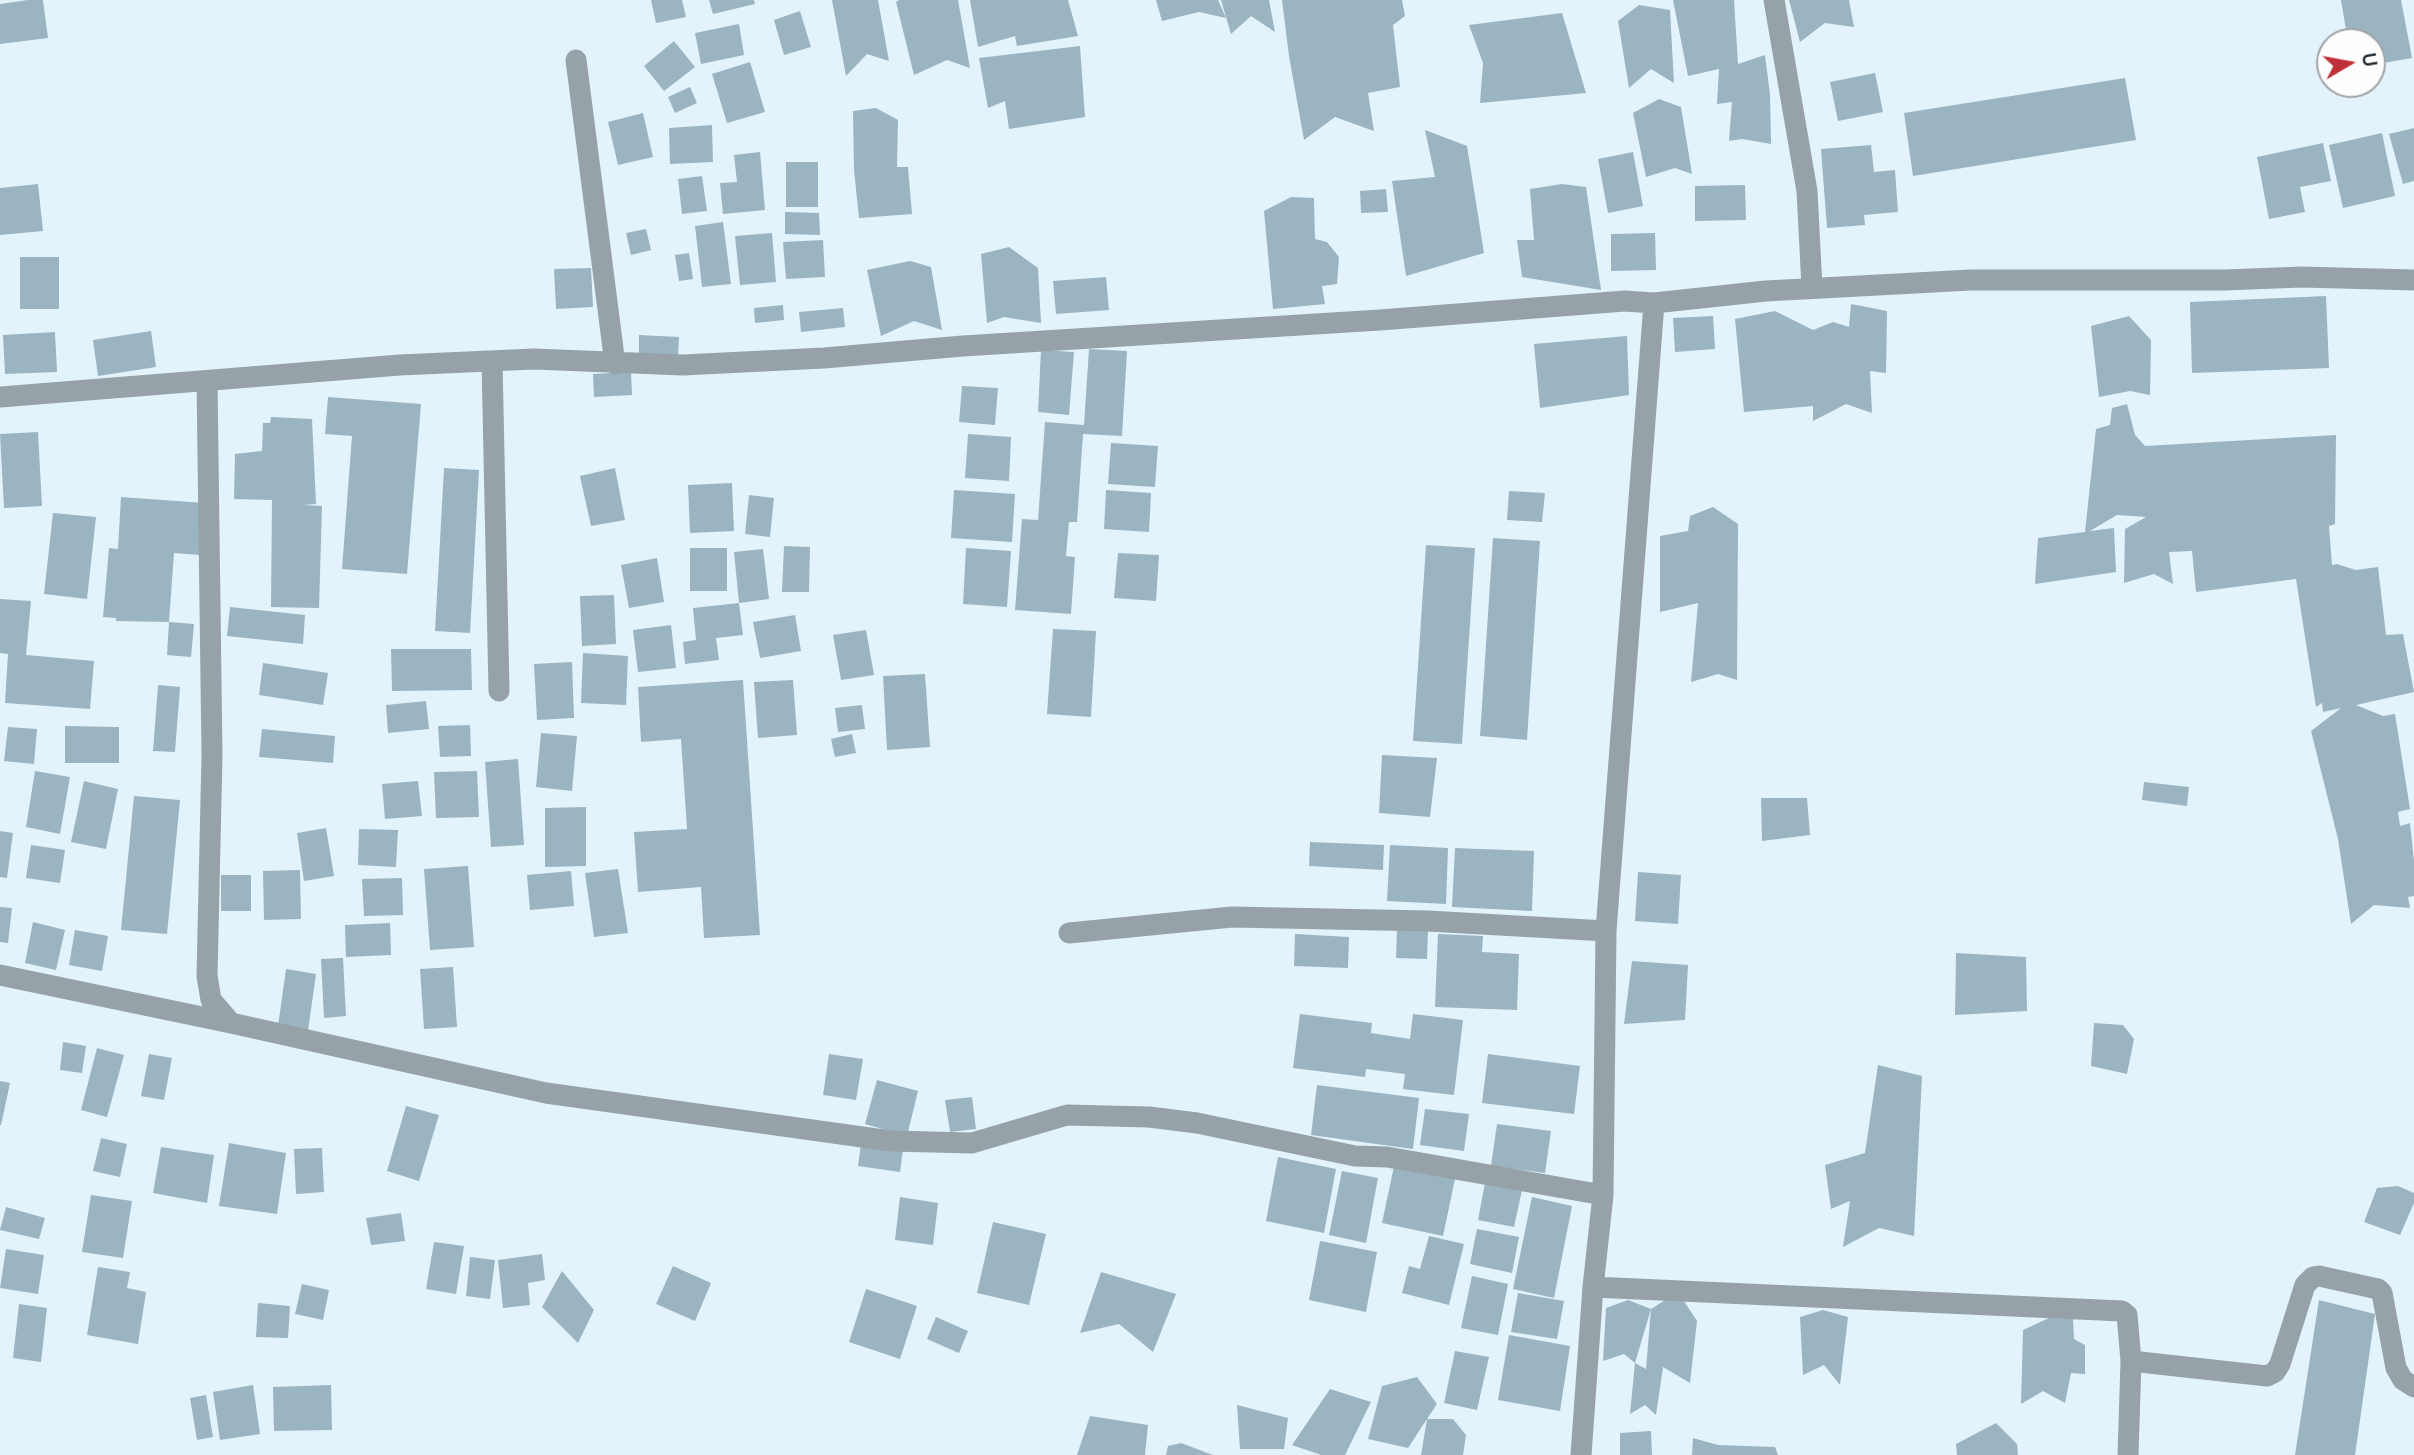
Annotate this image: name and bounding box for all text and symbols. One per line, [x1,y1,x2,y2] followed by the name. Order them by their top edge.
[2316,28,2386,98] north arrow
[2356,51,2384,69] text: U

